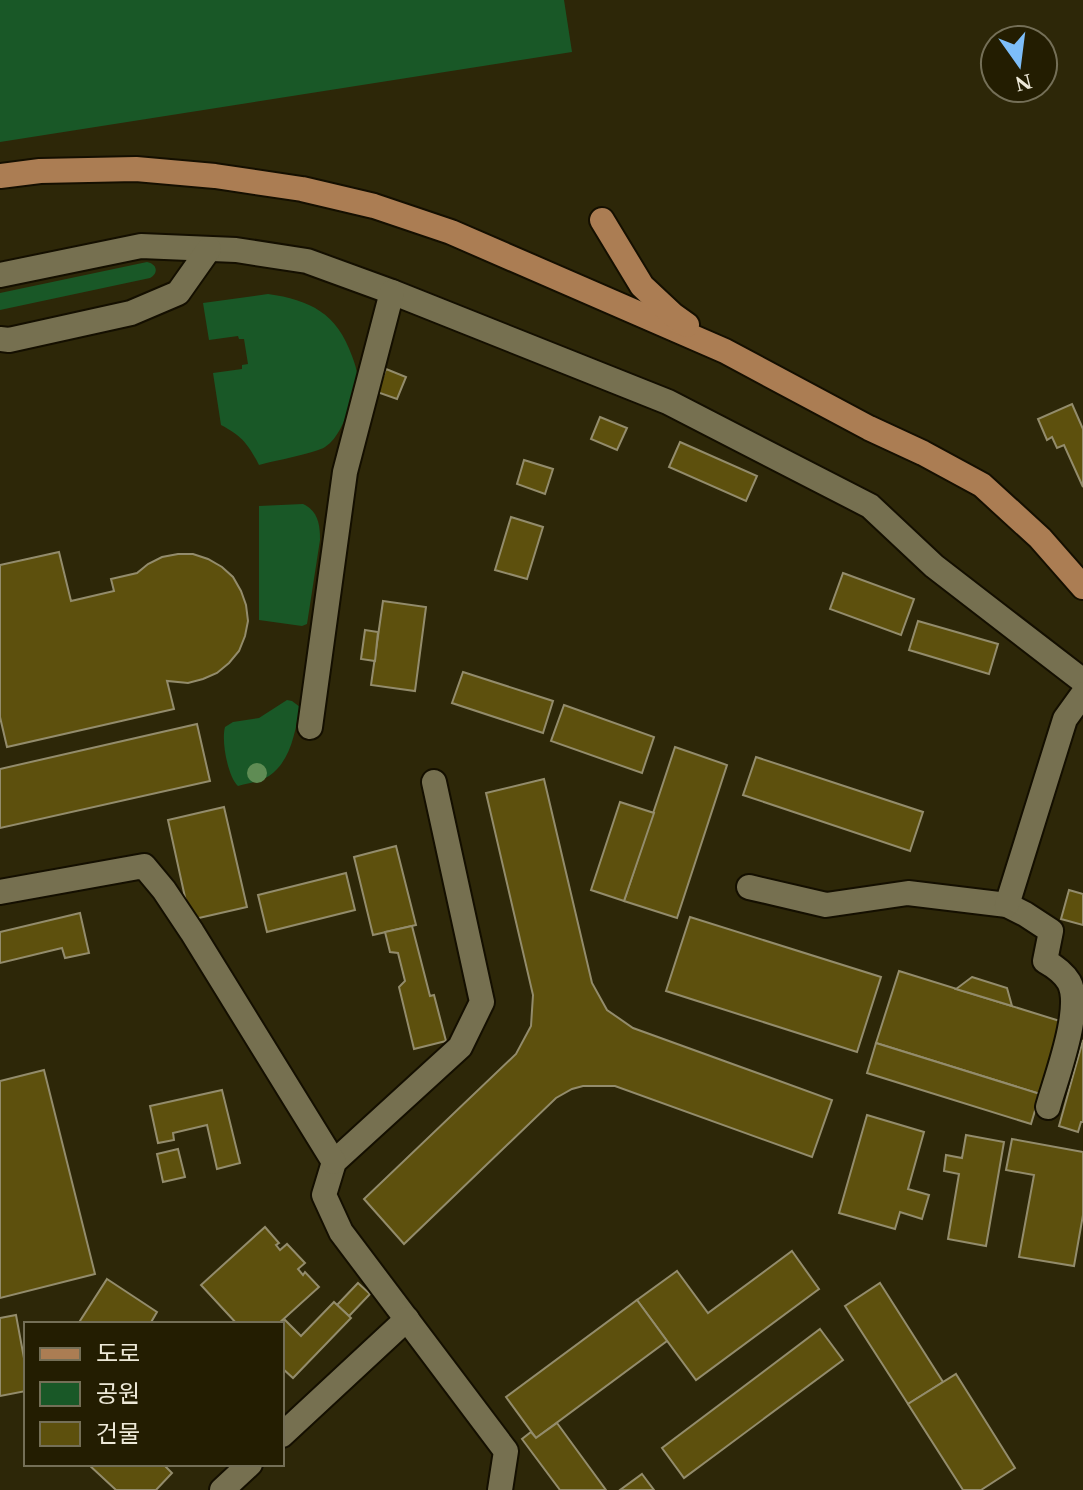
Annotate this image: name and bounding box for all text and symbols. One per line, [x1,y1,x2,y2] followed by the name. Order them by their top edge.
[979,24,1059,104] north arrow
[1013,69,1034,97] text: N
[24,1322,284,1466] legend
[96,1341,140,1367] text: 도로
[96,1381,140,1407] text: 공원
[96,1421,140,1447] text: 건물

